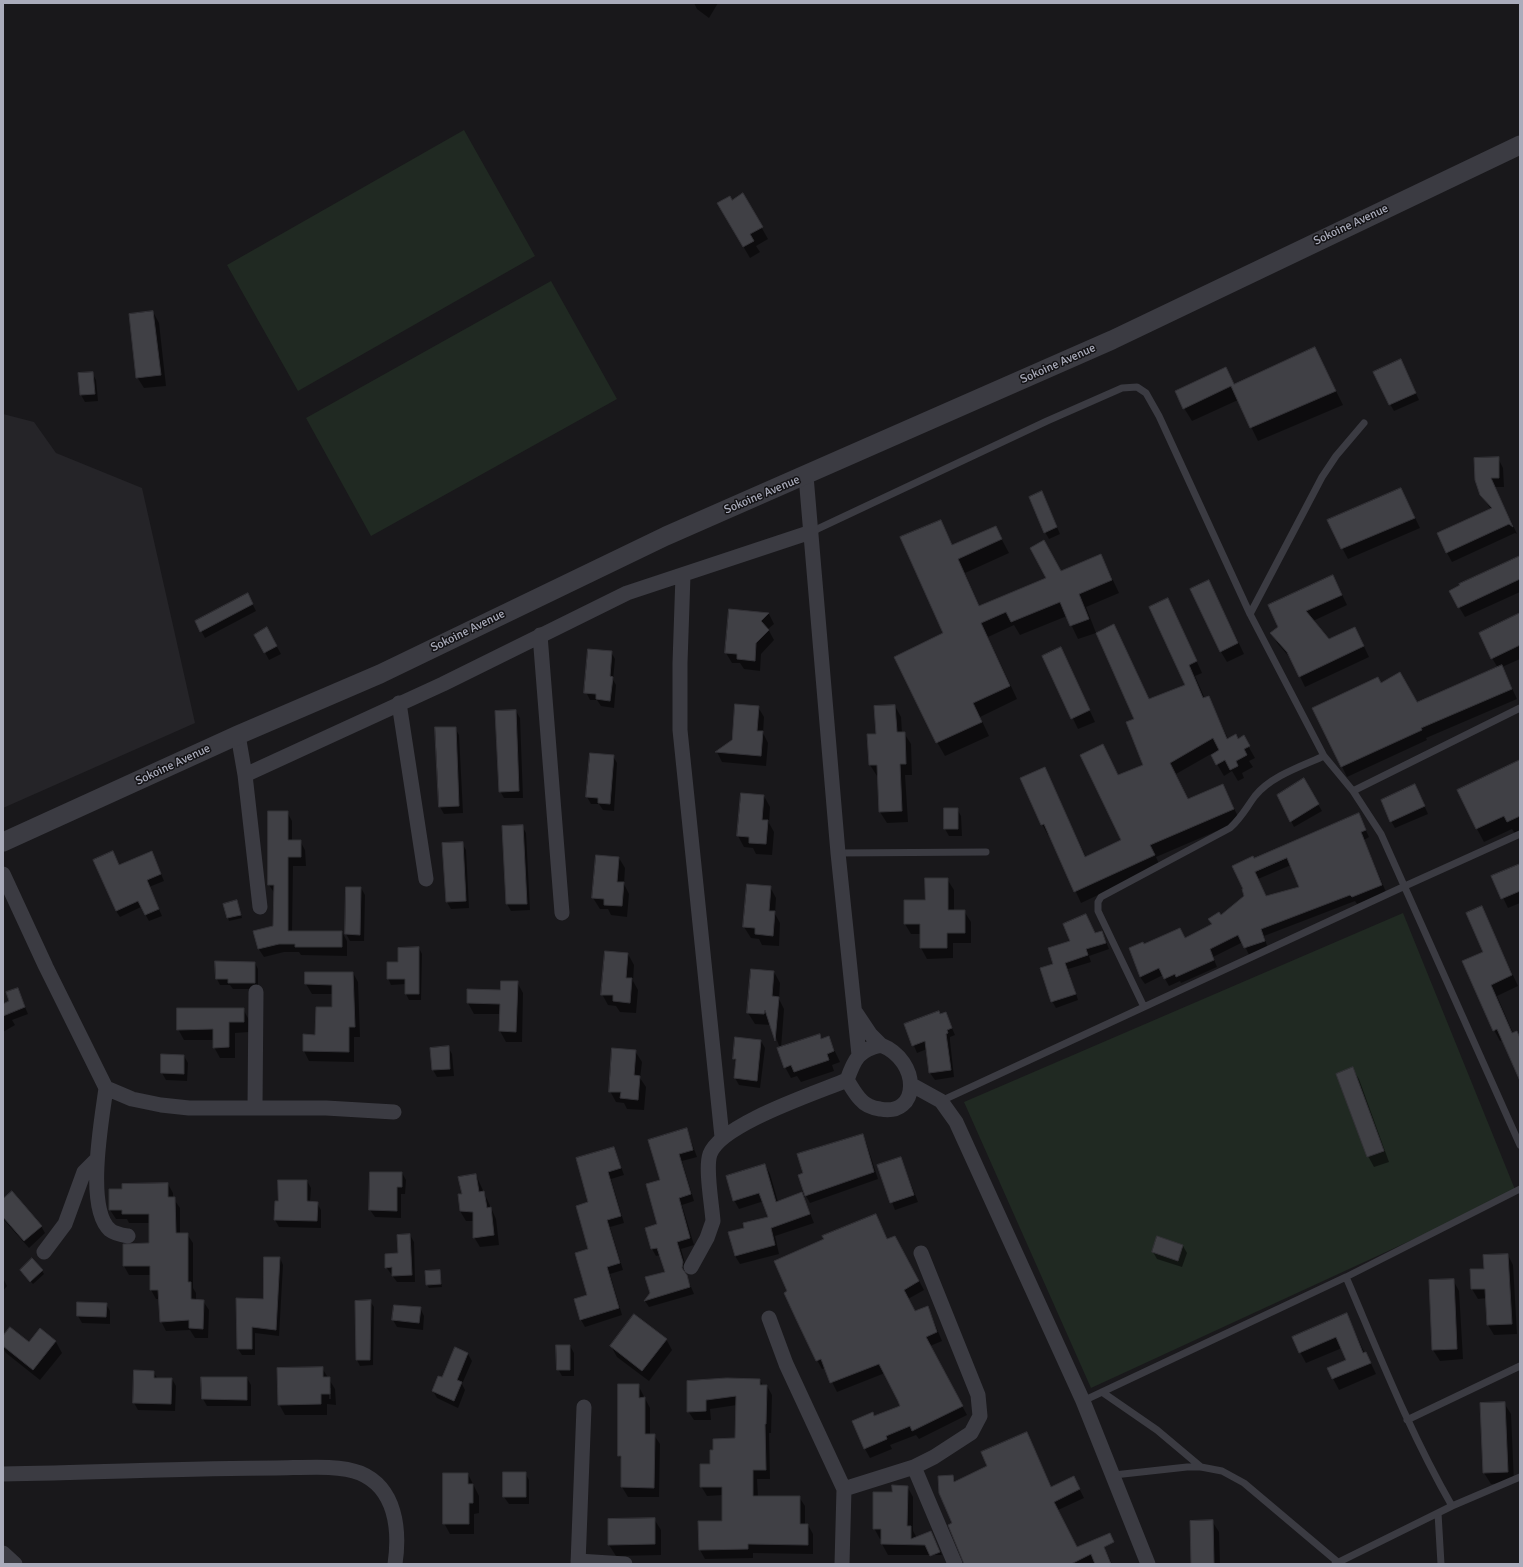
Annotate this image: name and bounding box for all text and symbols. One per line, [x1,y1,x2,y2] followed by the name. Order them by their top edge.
[1311,201,1391,249] street label: Sokoine Avenue
[1018,341,1098,387] street label: Sokoine Avenue
[722,473,802,517] street label: Sokoine Avenue
[428,607,508,655] street label: Sokoine Avenue
[133,741,213,789] street label: Sokoine Avenue

